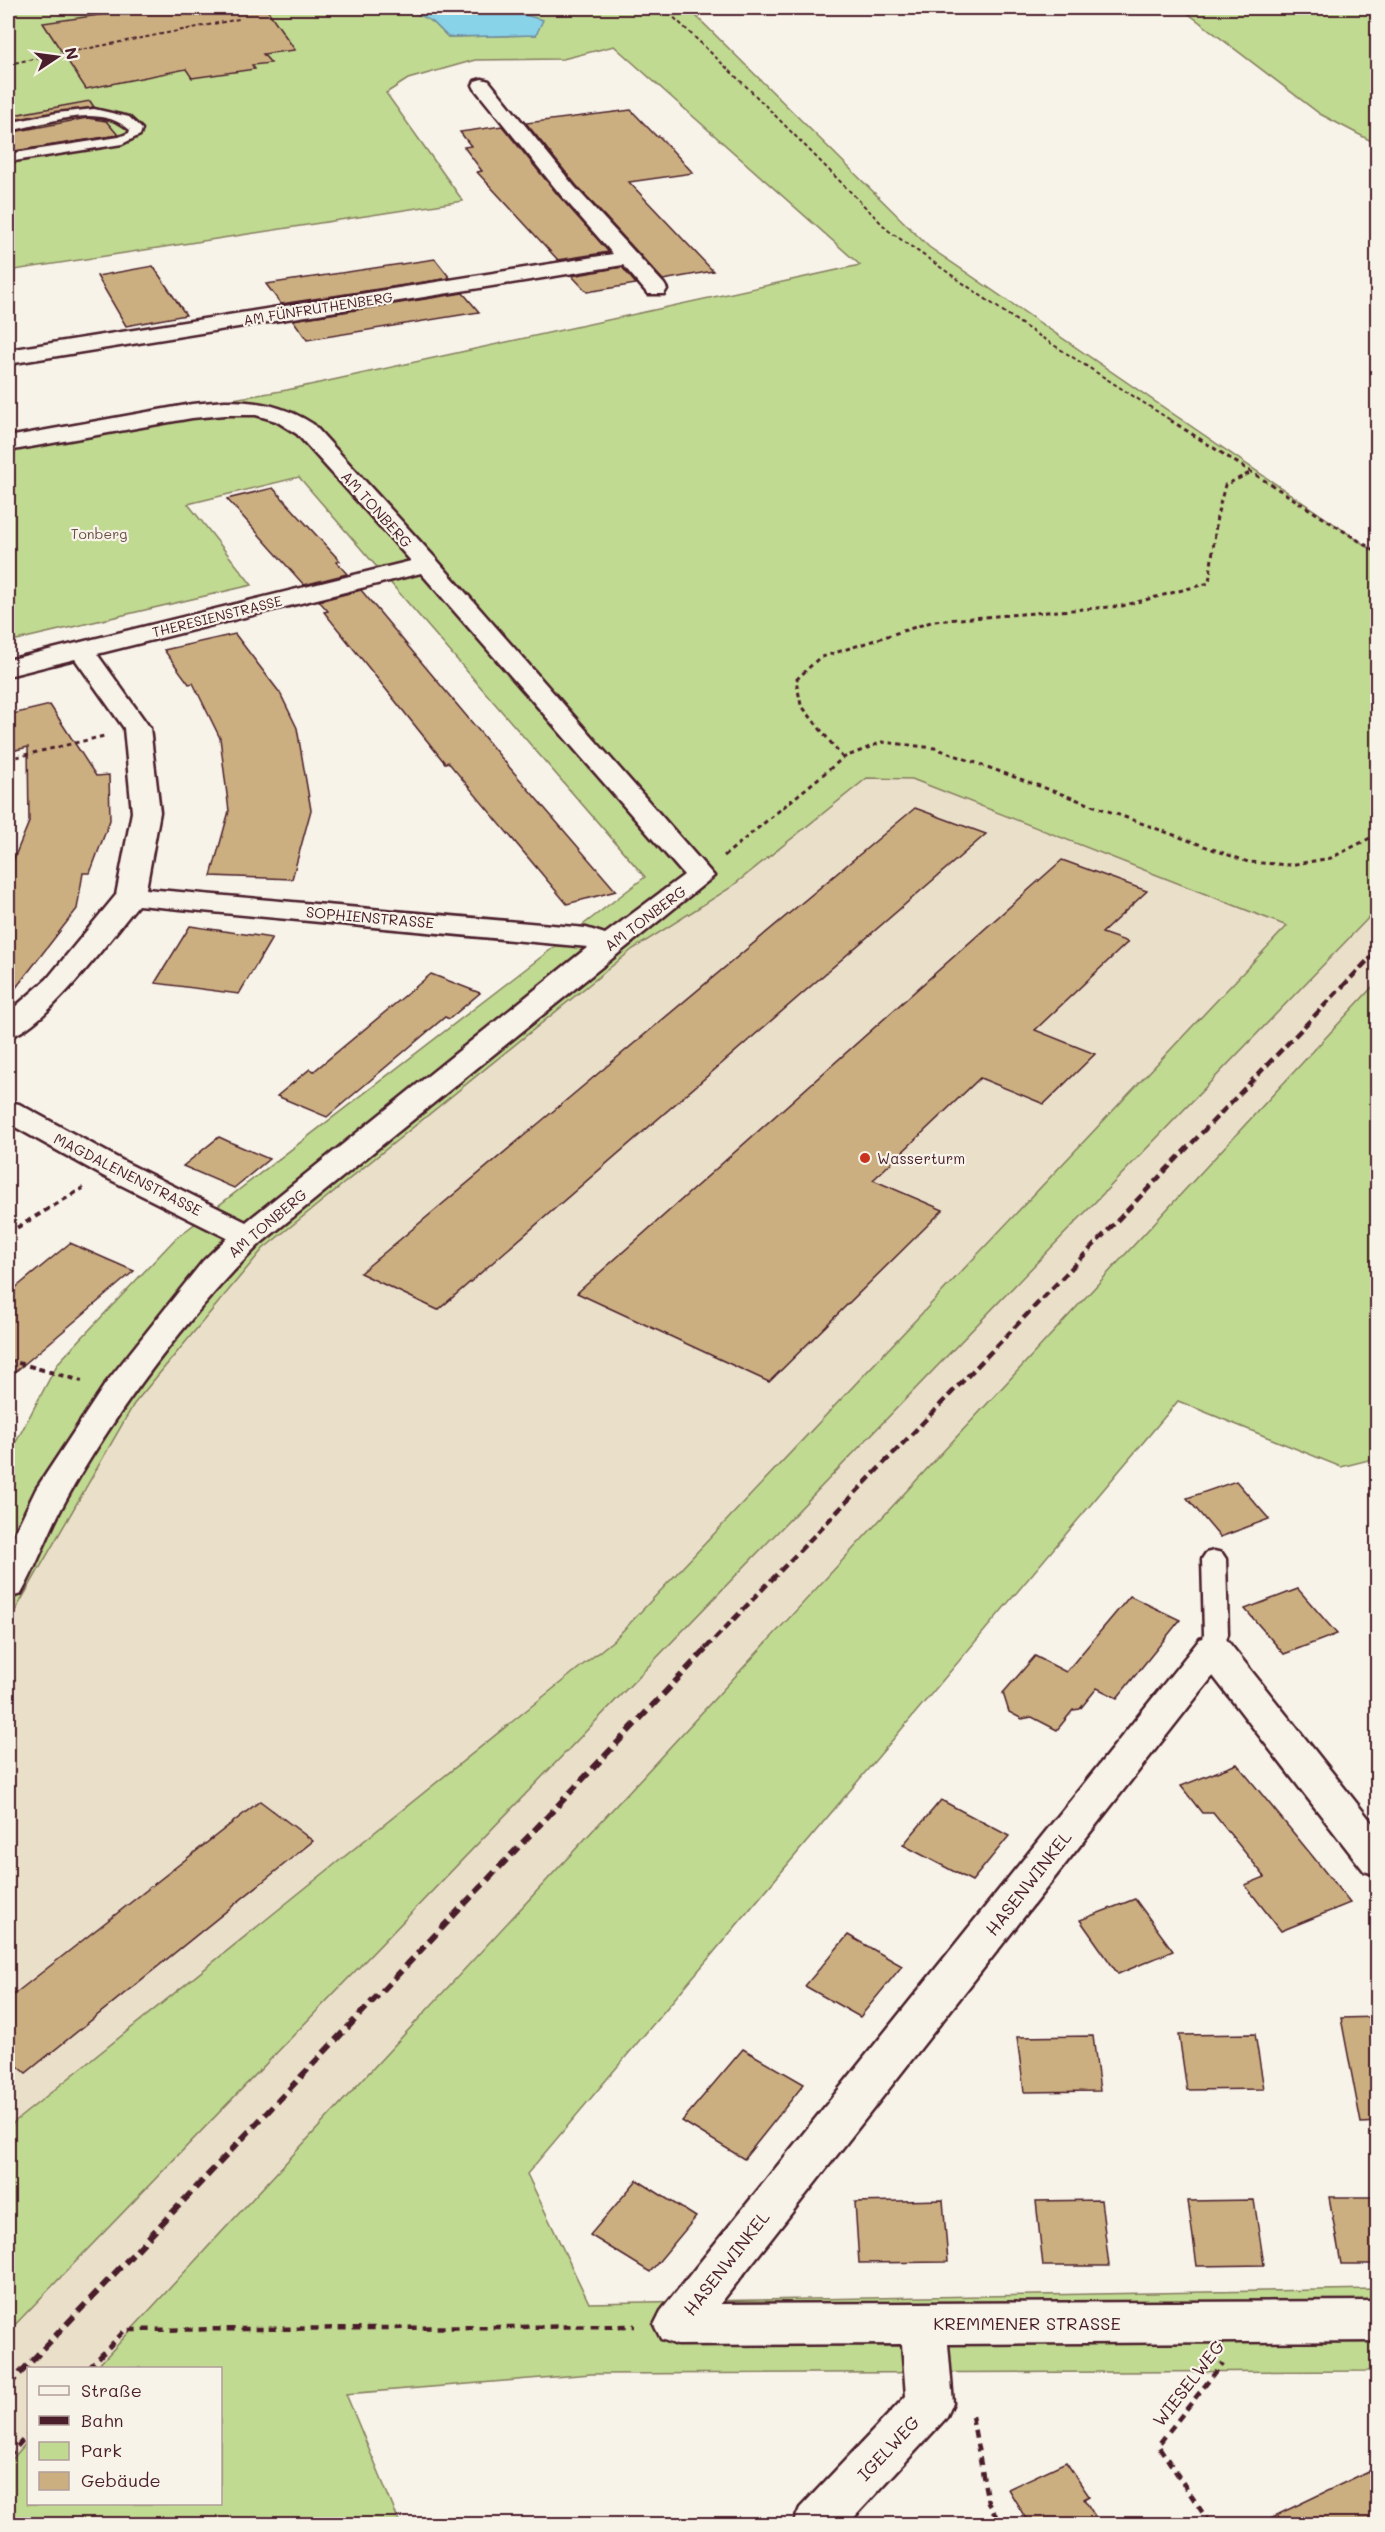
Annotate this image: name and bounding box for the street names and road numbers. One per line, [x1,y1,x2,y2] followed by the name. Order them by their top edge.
[242,287,394,329] street label: AM FÜNFRUTHENBERG
[337,466,417,552] street label: AM TONBERG
[150,591,284,641] street label: THERESIENSTRASSE
[600,881,690,955] street label: AM TONBERG
[305,901,435,933] street label: SOPHIENSTRASSE
[51,1128,206,1220] street label: MAGDALENENSTRASSE
[223,1184,311,1262] street label: AM TONBERG
[980,1825,1077,1940] street label: HASENWINKEL
[678,2205,775,2320] street label: HASENWINKEL
[933,2311,1121,2335] street label: KREMMENER STRASSE
[1147,2335,1229,2431] street label: WIESELWEG
[852,2410,924,2486] street label: IGELWEG

